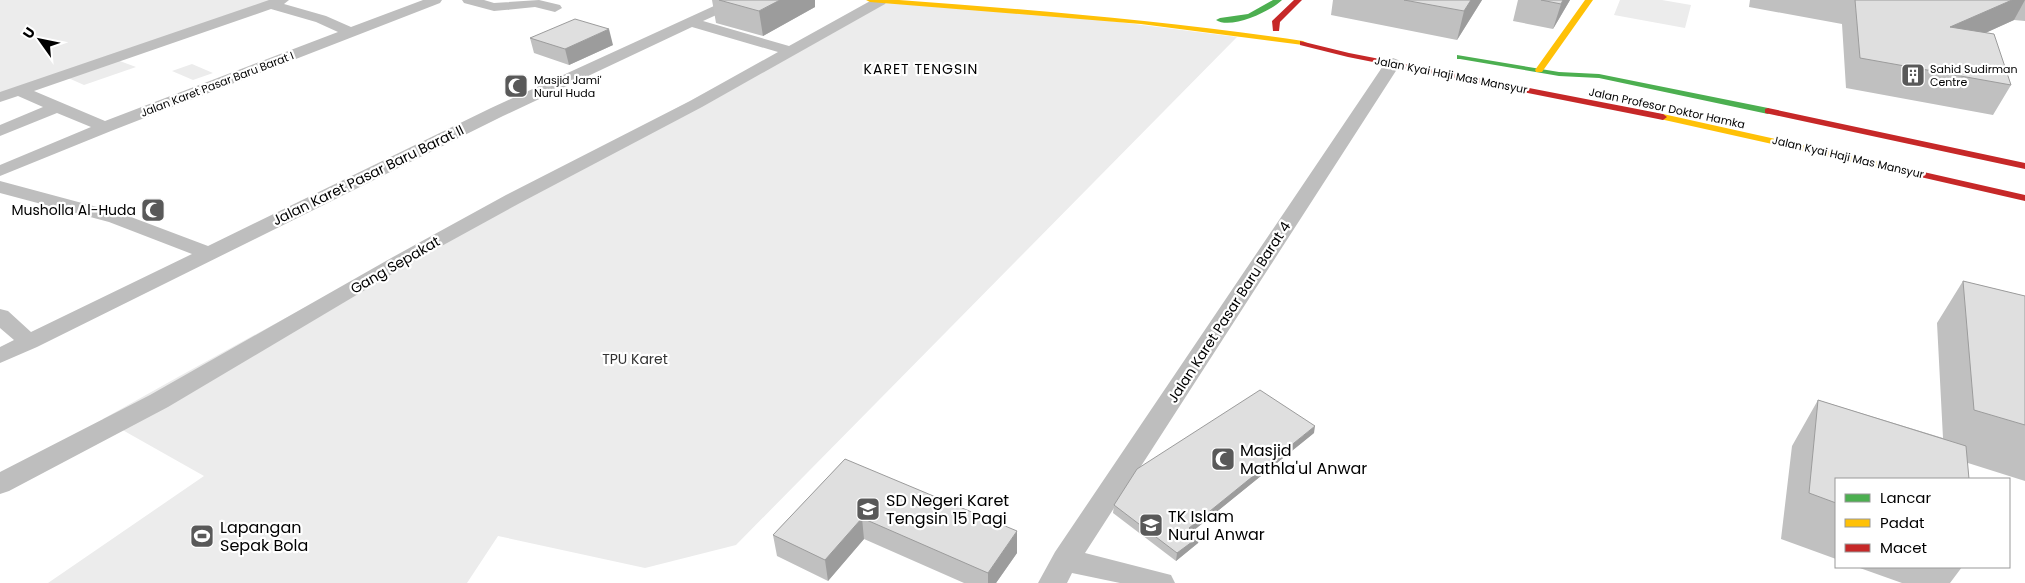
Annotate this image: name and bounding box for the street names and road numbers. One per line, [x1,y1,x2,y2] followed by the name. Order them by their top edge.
[138,47,296,121] street label: Jalan Karet Pasar Baru Barat I
[1373,52,1529,98] street label: Jalan Kyai Haji Mas Mansyur
[1587,84,1747,132] street label: Jalan Profesor Doktor Hamka
[269,120,467,230] street label: Jalan Karet Pasar Baru Barat II
[1771,132,1925,182] street label: Jalan Kyai Haji Mas Mansyur
[1163,217,1295,407] street label: Jalan Karet Pasar Baru Barat 4
[347,231,443,299] street label: Gang Sepakat

